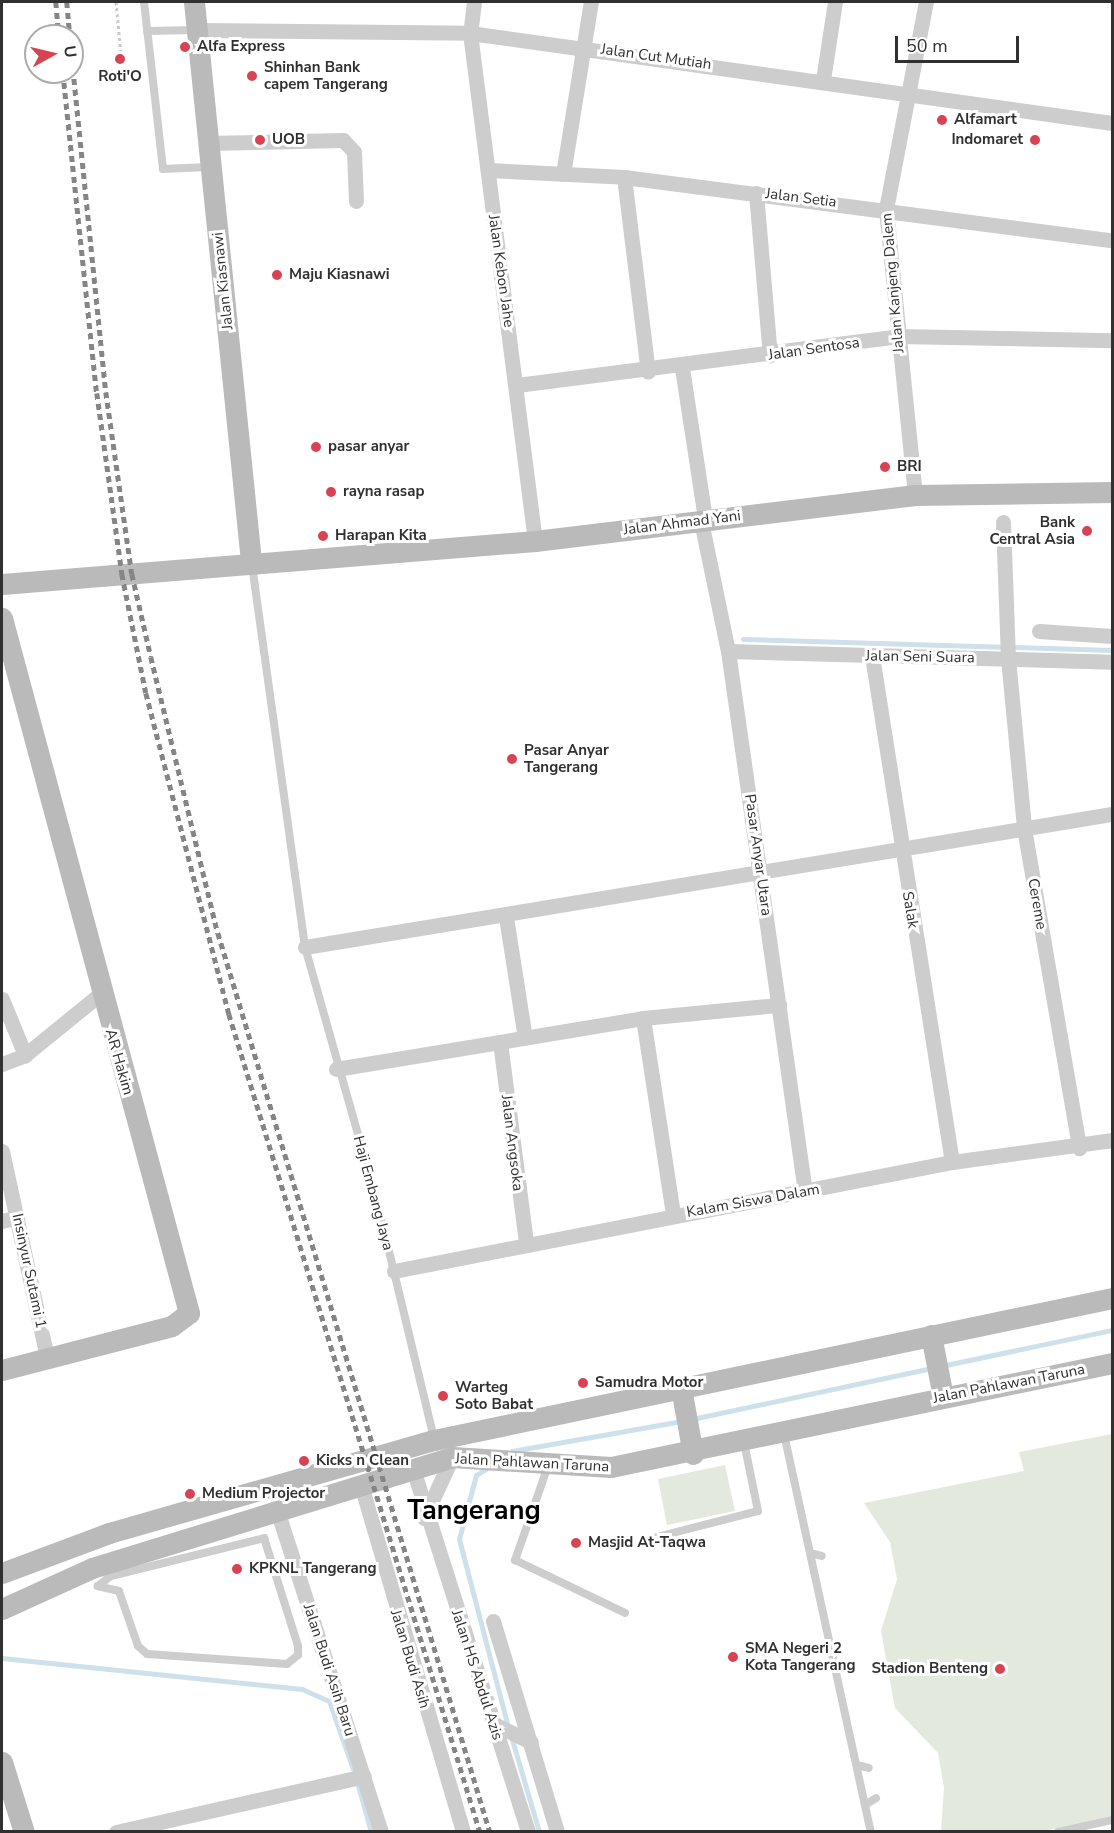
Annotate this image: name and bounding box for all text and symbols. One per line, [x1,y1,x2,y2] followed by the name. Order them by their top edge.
[24,24,84,84] north arrow
[898,24,1022,62] scale bar
[906,34,948,58] text: 50 m
[197,38,285,56] place label: Alfa Express
[178,40,192,54] marker: Alfa Express
[600,40,712,74] street label: Jalan Cut Mutiah
[58,44,82,59] text: U
[113,52,127,66] marker: Roti'O
[264,58,388,93] place label: Shinhan Bank capem Tangerang
[98,68,142,86] place label: Roti'O
[245,69,259,83] marker: Shinhan Bank capem Tangerang
[954,111,1017,129] place label: Alfamart
[935,113,949,127] marker: Alfamart
[272,131,305,149] place label: UOB
[951,131,1023,149] place label: Indomaret
[253,133,267,147] marker: UOB
[1028,133,1042,147] marker: Indomaret
[764,185,838,211] street label: Jalan Setia
[878,212,908,354] street label: Jalan Kanjeng Dalem
[484,214,518,328] street label: Jalan Kebon Jahe
[209,231,237,331] street label: Jalan Kiasnawi
[289,266,390,284] place label: Maju Kiasnawi
[270,268,284,282] marker: Maju Kiasnawi
[767,334,861,364] street label: Jalan Sentosa
[328,438,409,456] place label: pasar anyar
[309,440,323,454] marker: pasar anyar
[897,458,922,476] place label: BRI
[878,460,892,474] marker: BRI
[343,483,424,501] place label: rayna rasap
[324,485,338,499] marker: rayna rasap
[622,507,742,539] street label: Jalan Ahmad Yani
[989,513,1075,548] place label: Bank Central Asia
[1080,524,1094,538] marker: Bank Central Asia
[335,527,427,545] place label: Harapan Kita
[316,529,330,543] marker: Harapan Kita
[865,647,975,667] street label: Jalan Seni Suara
[524,741,609,776] place label: Pasar Anyar Tangerang
[505,752,519,766] marker: Pasar Anyar Tangerang
[741,793,775,917] street label: Pasar Anyar Utara
[1024,877,1050,931] street label: Cereme
[898,890,922,930] street label: Salak
[101,1027,137,1097] street label: AR Hakim
[497,1094,527,1192] street label: Jalan Angsoka
[349,1134,397,1252] street label: Haji Embang Jaya
[685,1180,821,1222] street label: Kalam Siswa Dalam
[8,1212,50,1330] street label: Insinyur Sutami 1
[932,1360,1086,1408] street label: Jalan Pahlawan Taruna
[595,1374,703,1392] place label: Samudra Motor
[576,1376,590,1390] marker: Samudra Motor
[455,1378,533,1413] place label: Warteg Soto Babat
[436,1389,450,1403] marker: Warteg Soto Babat
[454,1450,610,1476] street label: Jalan Pahlawan Taruna
[316,1452,409,1470] place label: Kicks n Clean
[297,1454,311,1468] marker: Kicks n Clean
[202,1485,325,1503] place label: Medium Projector
[183,1487,197,1501] marker: Medium Projector
[407,1495,541,1527] district label: Tangerang
[588,1534,706,1552] place label: Masjid At-Taqwa
[569,1536,583,1550] marker: Masjid At-Taqwa
[249,1560,377,1578] place label: KPKNL Tangerang
[230,1562,244,1576] marker: KPKNL Tangerang
[299,1602,359,1738] street label: Jalan Budi Asih Baru
[386,1607,434,1711] street label: Jalan Budi Asih
[447,1608,507,1742] street label: Jalan HS Abdul Azis
[745,1639,856,1674] place label: SMA Negeri 2 Kota Tangerang
[726,1650,740,1664] marker: SMA Negeri 2 Kota Tangerang
[871,1660,988,1678] place label: Stadion Benteng
[993,1662,1007,1676] marker: Stadion Benteng

